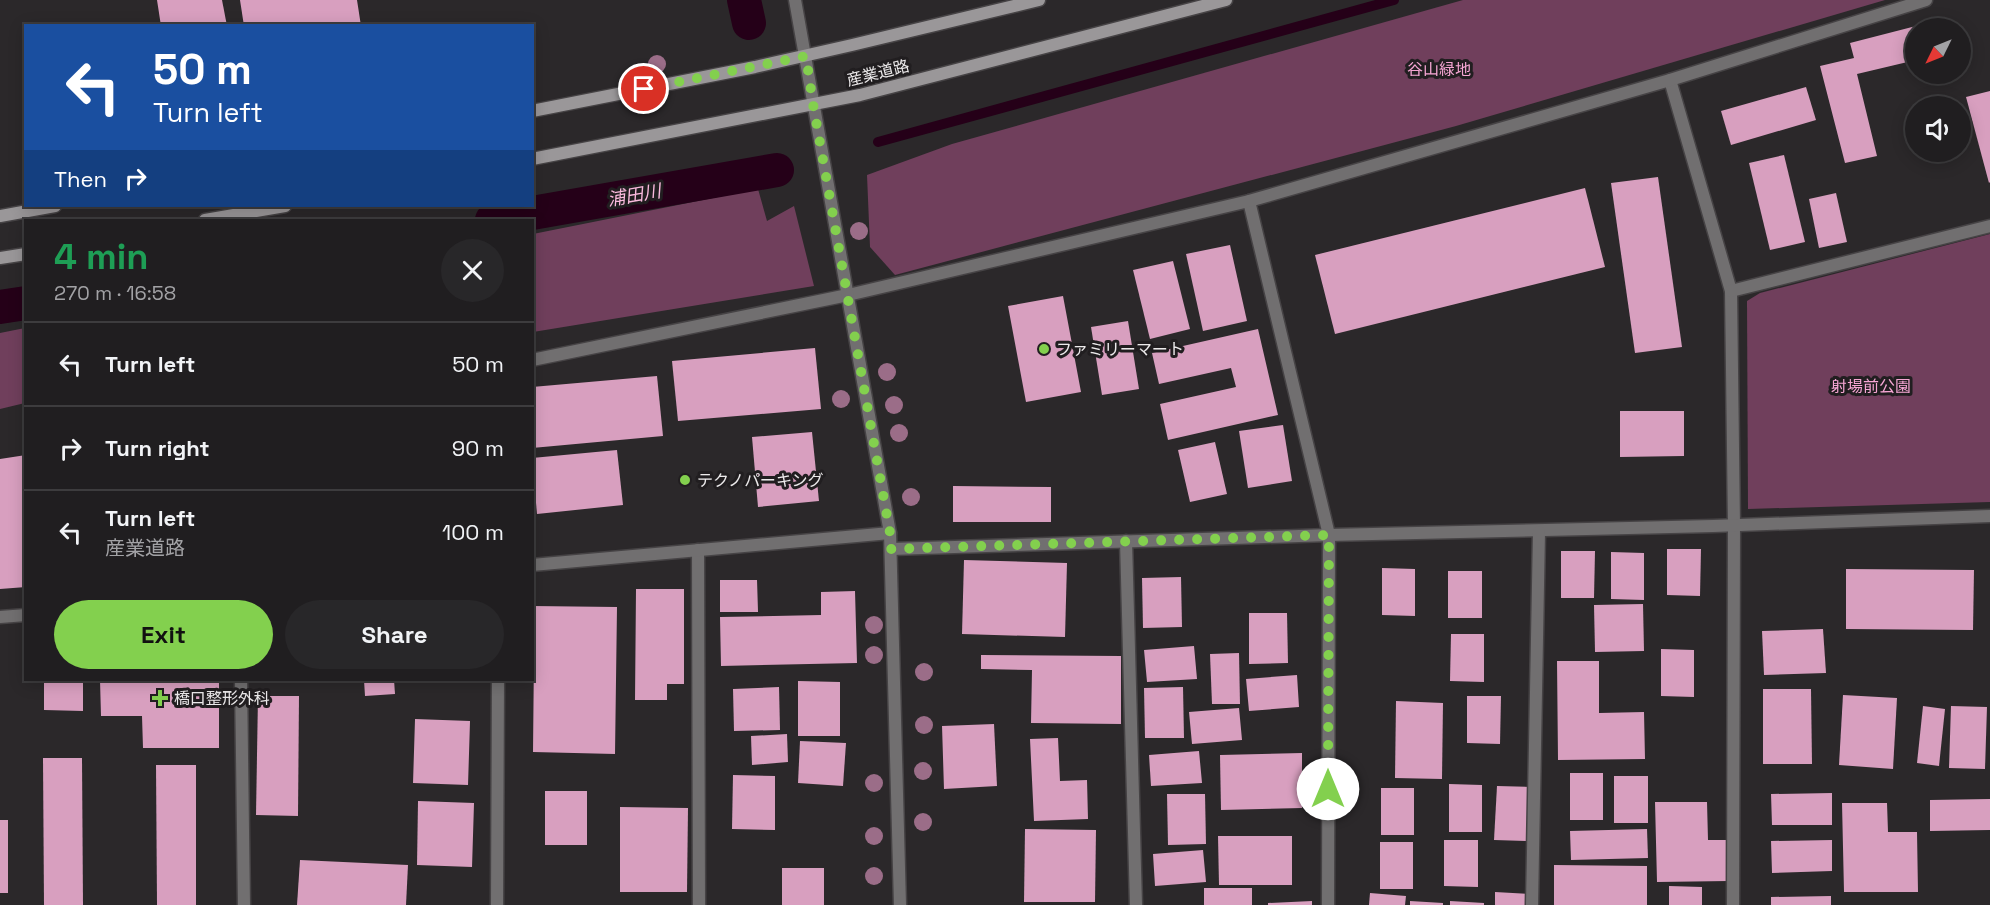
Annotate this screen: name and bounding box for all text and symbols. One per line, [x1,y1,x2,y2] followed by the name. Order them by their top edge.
[1905,18,1971,84] north arrow
[1905,18,1971,162] map controls
[153,43,252,96] text: 50 m
[54,48,132,126] icon: left
[844,55,912,91] street label: 産業道路
[1407,59,1471,80] park label: 谷山緑地
[618,63,669,114] pin
[627,72,660,105] icon: arrive
[153,95,263,130] text: Turn left
[1905,96,1971,162] button: sound
[119,162,152,195] icon: right
[54,165,107,193] text: Then
[605,179,665,211] water label: 浦田川
[54,234,149,280] text: 4 min
[441,239,504,302] button: close
[54,280,176,306] text: 270 m · 16:58
[1056,339,1184,360] place label: ファミリーマート
[1037,342,1051,356] marker: ファミリーマート
[54,348,87,381] icon: left
[105,350,195,378] text: Turn left
[452,350,504,378] text: 50 m
[1831,376,1911,397] park label: 射場前公園
[54,432,87,465] icon: right
[105,434,210,462] text: Turn right
[452,434,504,462] text: 90 m
[697,470,824,491] place label: テクノパーキング
[678,473,692,487] marker: テクノパーキング
[105,504,195,532] text: Turn left
[54,516,87,549] icon: left
[442,518,504,546] text: 100 m
[105,535,185,561] text: 産業道路
[54,600,273,669] button: Exit
[285,600,504,669] button: Share
[174,688,270,709] place label: 橋口整形外科
[151,689,169,707] marker: 橋口整形外科
[1296,757,1360,821] position arrow

